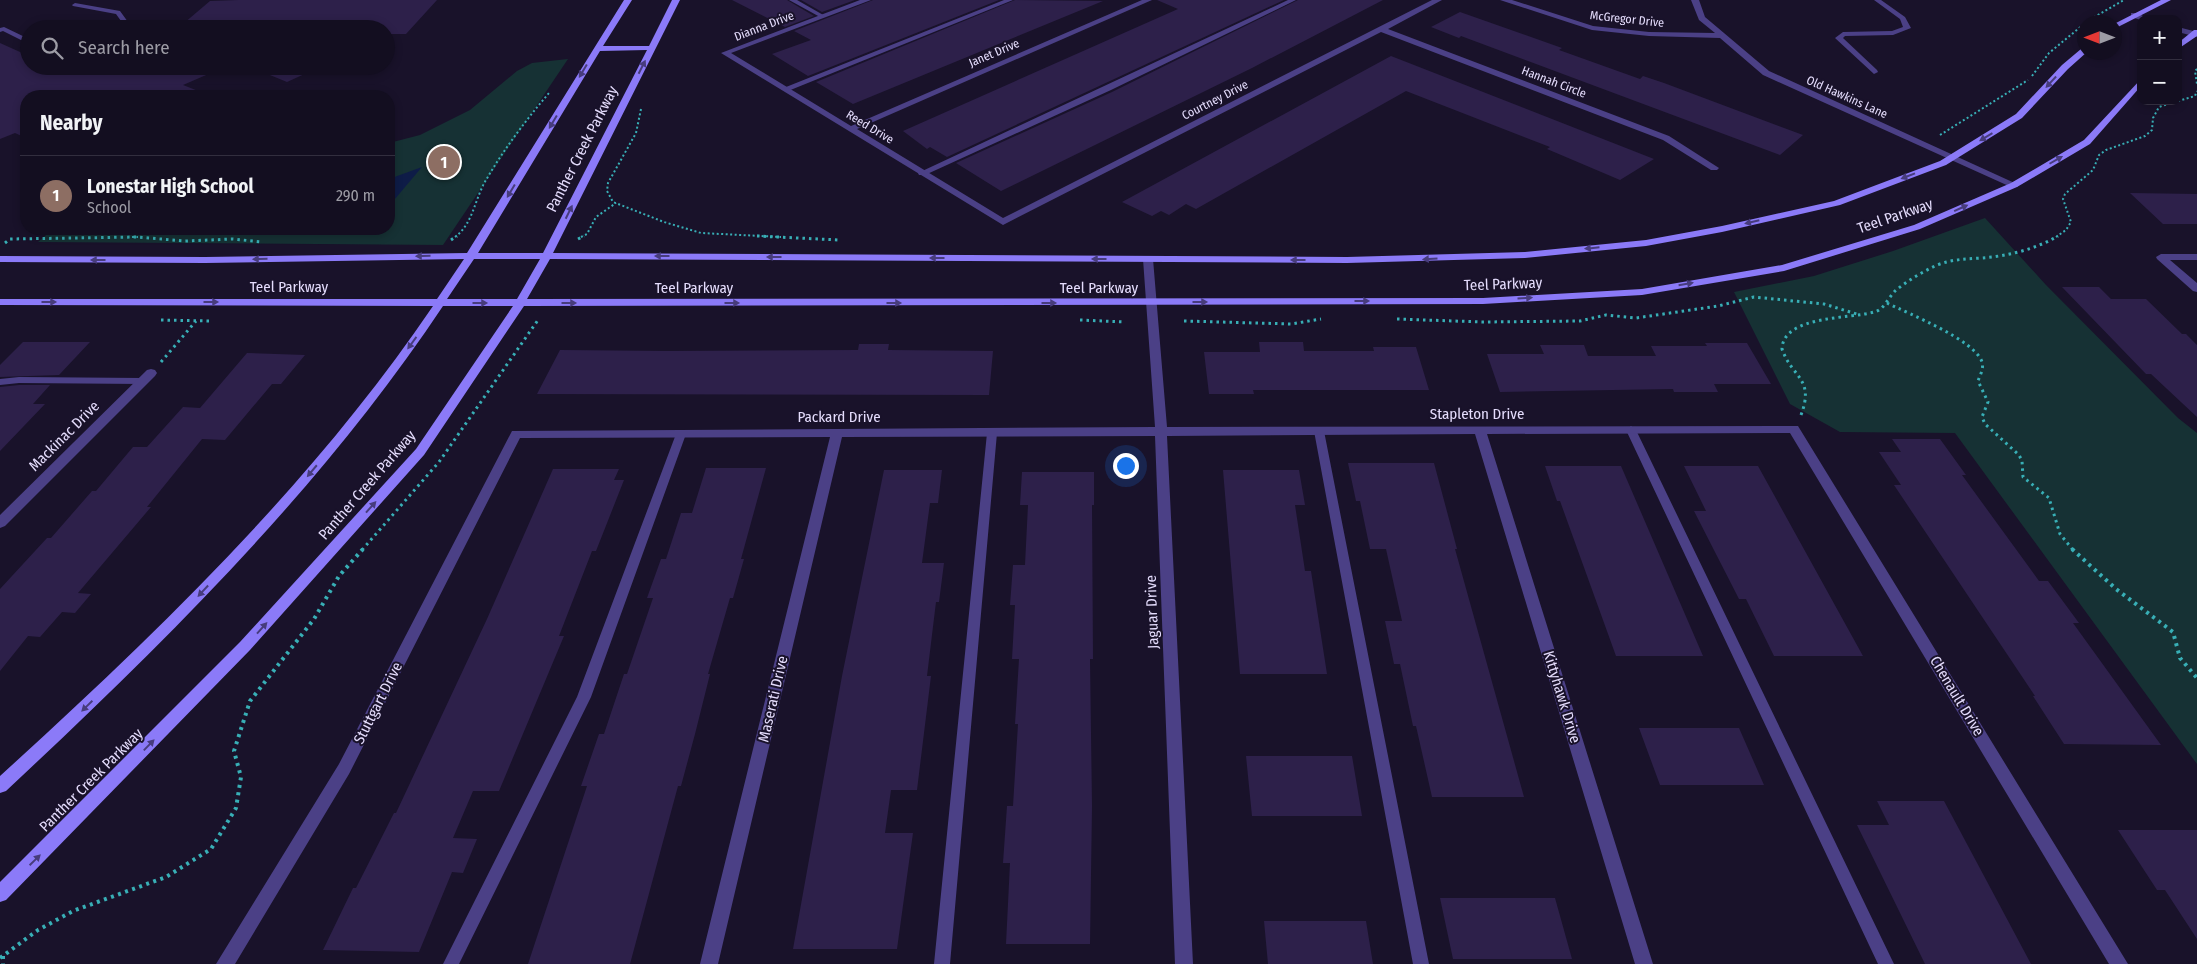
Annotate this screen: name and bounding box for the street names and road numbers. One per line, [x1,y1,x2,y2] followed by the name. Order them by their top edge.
[732,8,796,44] street label: Dianna Drive
[1589,8,1665,30] street label: McGregor Drive
[967,36,1021,70] street label: Janet Drive
[1520,63,1588,101] street label: Hannah Circle
[1804,73,1890,121] street label: Old Hawkins Lane
[1180,77,1250,123] street label: Courtney Drive
[542,83,622,215] street label: Panther Creek Parkway
[844,107,896,147] street label: Reed Drive
[1855,195,1935,237] street label: Teel Parkway
[1463,274,1543,294] street label: Teel Parkway
[250,278,329,296] street label: Teel Parkway
[655,279,734,297] street label: Teel Parkway
[1060,279,1139,297] street label: Teel Parkway
[25,397,103,475] street label: Mackinac Drive
[1430,405,1524,423] street label: Stapleton Drive
[797,408,881,426] street label: Packard Drive
[315,426,420,543] street label: Panther Creek Parkway
[1142,575,1162,649] street label: Jaguar Drive
[1539,649,1585,745] street label: Kittyhawk Drive
[1926,653,1988,739] street label: Chenault Drive
[754,654,792,744] street label: Maserati Drive
[350,659,406,747] street label: Stuttgart Drive
[36,724,147,835] street label: Panther Creek Parkway

